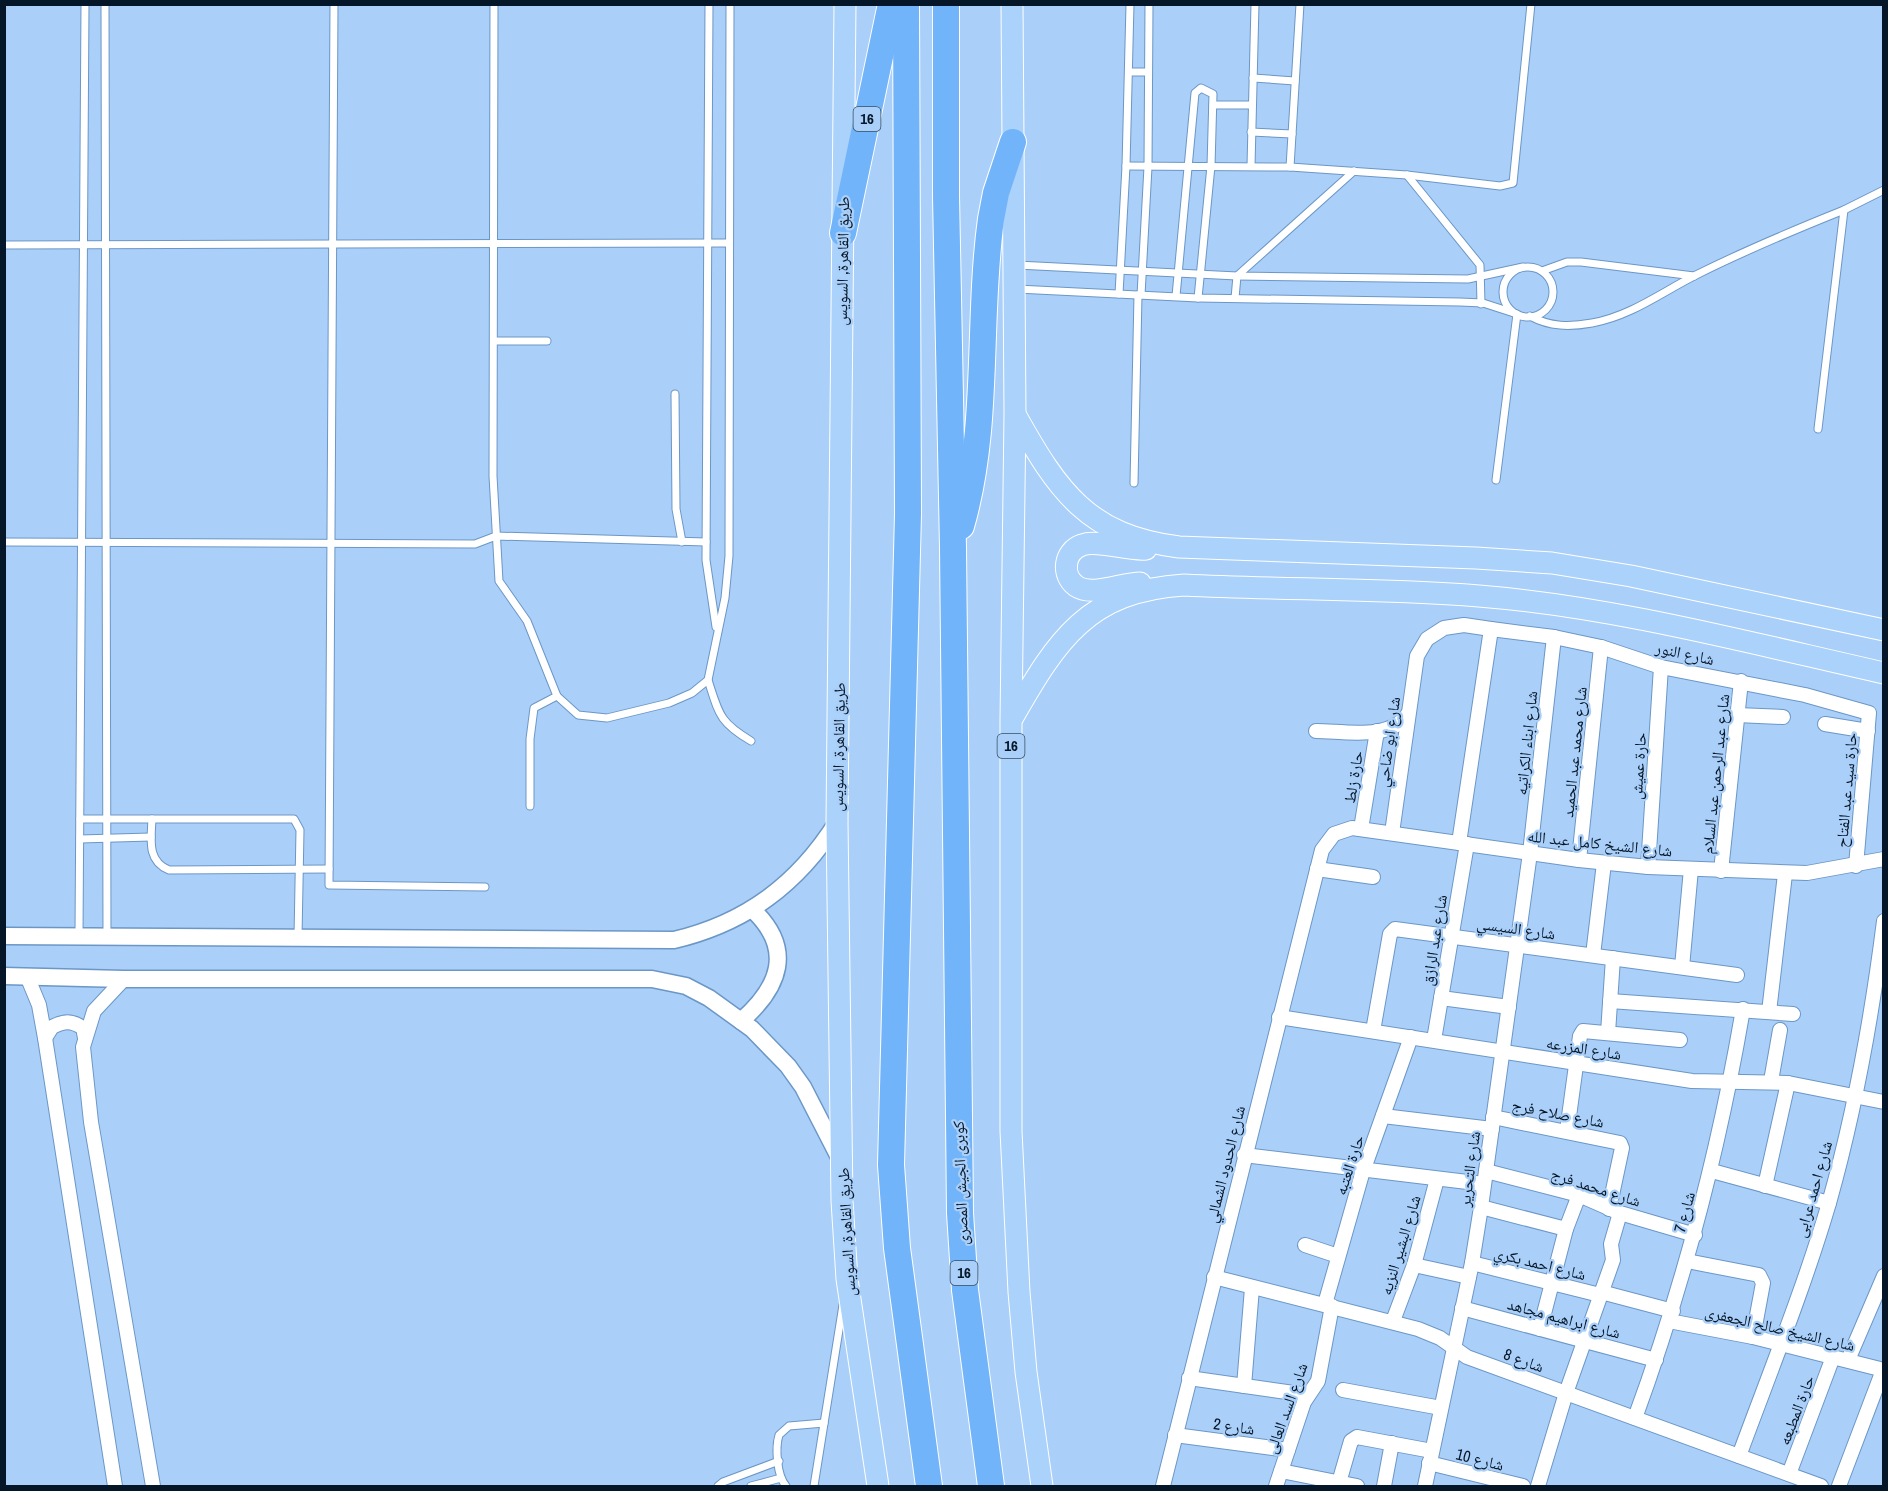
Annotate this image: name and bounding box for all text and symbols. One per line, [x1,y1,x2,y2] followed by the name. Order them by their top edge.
[854,107,880,131] road number: 16
[830,196,854,326] street label: طريق القاهرة, السويس
[1653,636,1716,670] street label: شارع النور
[826,682,850,812] street label: طريق القاهرة, السويس
[1556,685,1592,819] street label: شارع محمد عبد الحميد
[1510,690,1542,796] street label: شارع ابناء الكراتيه
[1696,693,1734,855] street label: شارع عبد الرحمن عبد السلام
[1371,695,1407,789] street label: شارع ابو ضاحي
[1625,732,1651,800] street label: حارة عميش
[1830,732,1862,848] street label: حارة سيد عبد الفتاح
[998,734,1024,758] road number: 16
[1338,749,1368,805] street label: حارة زلط
[1527,824,1673,862] street label: شارع الشيخ كامل عبد الله
[1416,893,1452,987] street label: شارع عبد الرازق
[1475,912,1557,946] street label: شارع السيسي
[1545,1031,1623,1065] street label: شارع المزرعه
[1510,1093,1606,1133] street label: شارع صلاح فرج
[1200,1103,1252,1225] street label: شارع الحدود الشمالي
[947,1120,973,1246] street label: كوبرى الجيش المصرى
[1453,1130,1485,1209] street label: شارع التحرير
[1329,1132,1369,1198] street label: حارة العتبه
[1789,1138,1837,1240] street label: شارع احمد عرابى
[1548,1162,1644,1212] street label: شارع محمد فرج
[832,1167,860,1297] street label: طريق القاهرة, السويس
[1668,1189,1700,1235] street label: شارع 7
[1374,1192,1426,1298] street label: شارع البشير النزيه
[1491,1241,1588,1287] street label: شارع احمد بكري
[950,1261,978,1285] road number: 16
[1505,1292,1623,1344] street label: شارع ابراهيم مجاهد
[1703,1300,1857,1356] street label: شارع الشيخ صالح الجعفرى
[1501,1343,1547,1377] street label: شارع 8
[1259,1359,1313,1457] street label: شارع السد العالى
[1773,1372,1819,1448] street label: حارة المطبعه
[1212,1412,1256,1440] street label: شارع 2
[1454,1442,1506,1476] street label: شارع 10

